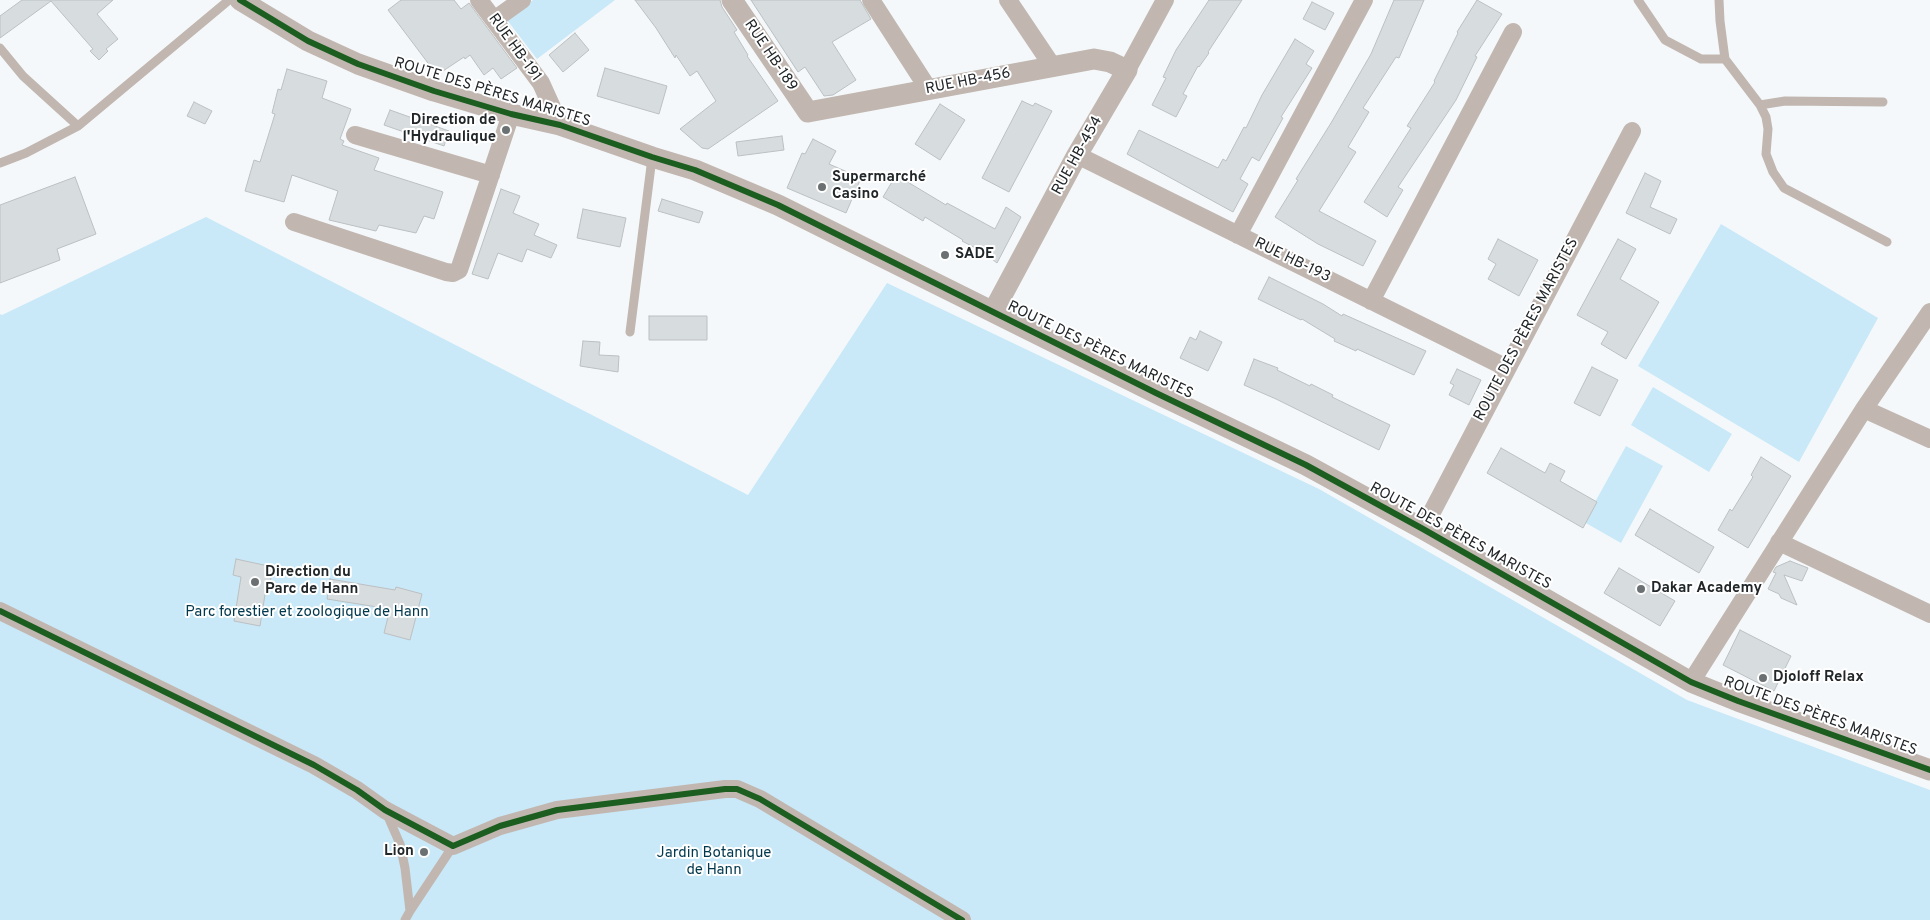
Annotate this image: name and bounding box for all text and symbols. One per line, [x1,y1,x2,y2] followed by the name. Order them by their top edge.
[483,11,545,85] street label: RUE HB-191
[740,17,800,95] street label: RUE HB-189
[391,54,593,132] street label: ROUTE DES PÈRES MARISTES
[924,65,1012,99] street label: RUE HB-456
[402,112,496,147] place label: Direction de l'Hydraulique
[1049,114,1107,198] street label: RUE HB-454
[500,124,512,136] marker: Direction de l'Hydraulique
[832,169,926,204] place label: Supermarché Casino
[816,181,828,193] marker: Supermarché Casino
[1251,235,1333,287] street label: RUE HB-193
[1471,235,1583,425] street label: ROUTE DES PÈRES MARISTES
[955,246,994,264] place label: SADE
[939,249,951,261] marker: SADE
[1004,298,1196,404] street label: ROUTE DES PÈRES MARISTES
[1366,480,1554,594] street label: ROUTE DES PÈRES MARISTES
[265,564,358,599] place label: Direction du Parc de Hann
[249,576,261,588] marker: Direction du Parc de Hann
[1651,580,1762,598] place label: Dakar Academy
[1635,583,1647,595] marker: Dakar Academy
[185,604,429,622] park label: Parc forestier et zoologique de Hann
[1773,669,1864,687] place label: Djoloff Relax
[1757,672,1769,684] marker: Djoloff Relax
[1721,674,1919,760] street label: ROUTE DES PÈRES MARISTES
[384,843,414,861] place label: Lion
[657,845,771,880] park label: Jardin Botanique de Hann
[418,846,430,858] marker: Lion

